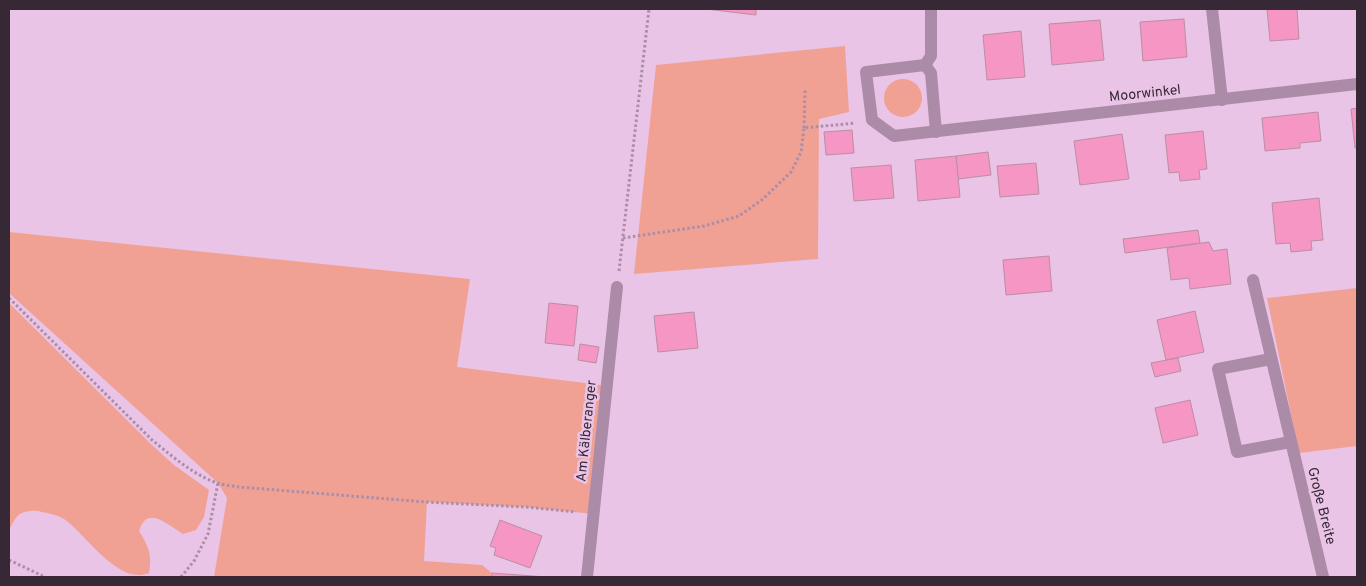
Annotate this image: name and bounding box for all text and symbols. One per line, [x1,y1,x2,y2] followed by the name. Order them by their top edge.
[1108,82,1182,106] street label: Moorwinkel
[573,379,601,483] street label: Am Kälberanger
[1303,466,1339,546] street label: Große Breite

